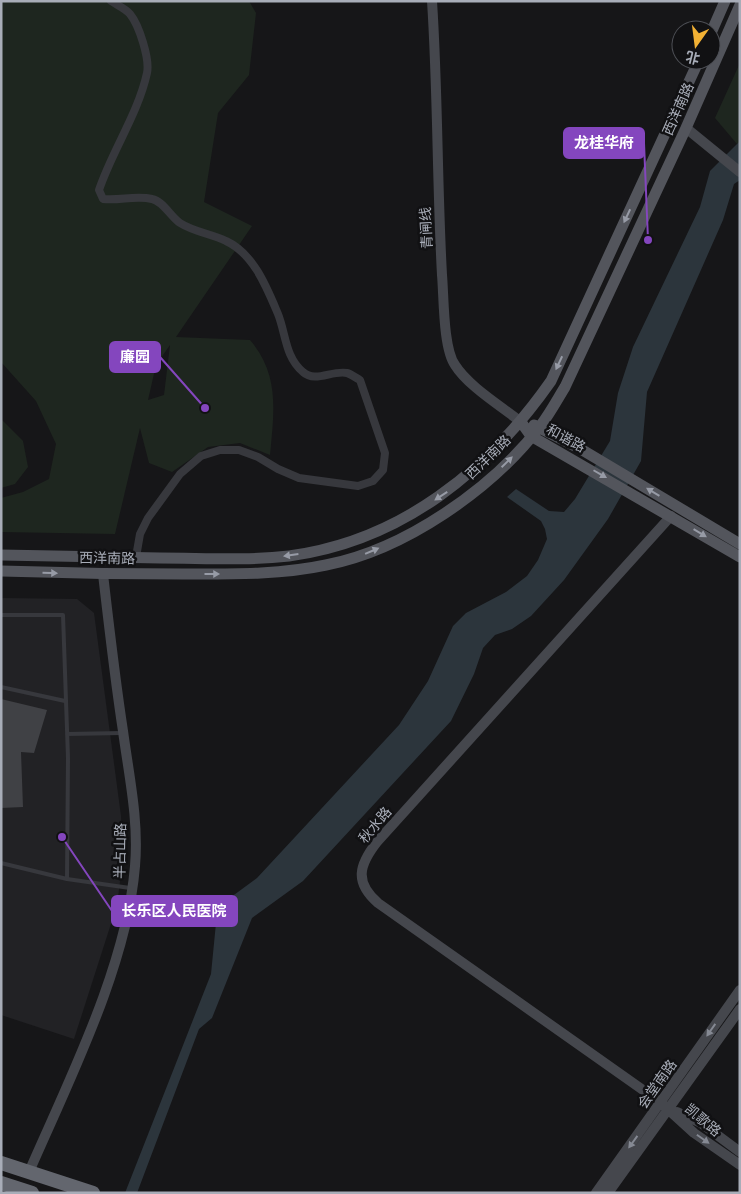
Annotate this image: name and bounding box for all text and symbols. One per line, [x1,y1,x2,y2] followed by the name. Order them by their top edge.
[671,20,721,70] north arrow
[684,47,702,68] text: 北
[658,80,698,138] street label: 西洋南路
[564,128,644,158] callout: 龙桂华府
[574,132,634,153] text: 龙桂华府
[416,207,436,249] street label: 青闸线
[623,209,631,223] one-way arrow
[110,342,160,372] callout: 廉园
[120,346,150,367] text: 廉园
[555,356,563,370] one-way arrow
[543,420,589,456] street label: 和谐路
[462,431,514,483] street label: 西洋南路
[500,456,512,468] one-way arrow
[593,469,606,478] one-way arrow
[646,488,659,497] one-way arrow
[434,491,447,501] one-way arrow
[692,529,707,537] one-way arrow
[365,546,379,554] one-way arrow
[79,549,135,567] street label: 西洋南路
[282,551,298,559] one-way arrow
[42,569,58,577] one-way arrow
[205,570,221,578] one-way arrow
[355,803,395,847] street label: 秋水路
[111,823,129,879] street label: 半占山路
[112,896,237,926] callout: 长乐区人民医院
[121,900,227,921] text: 长乐区人民医院
[706,1023,717,1036] one-way arrow
[634,1056,680,1112] street label: 会堂南路
[681,1100,725,1140] street label: 凯歌路
[696,1134,709,1144] one-way arrow
[628,1135,638,1149] one-way arrow

